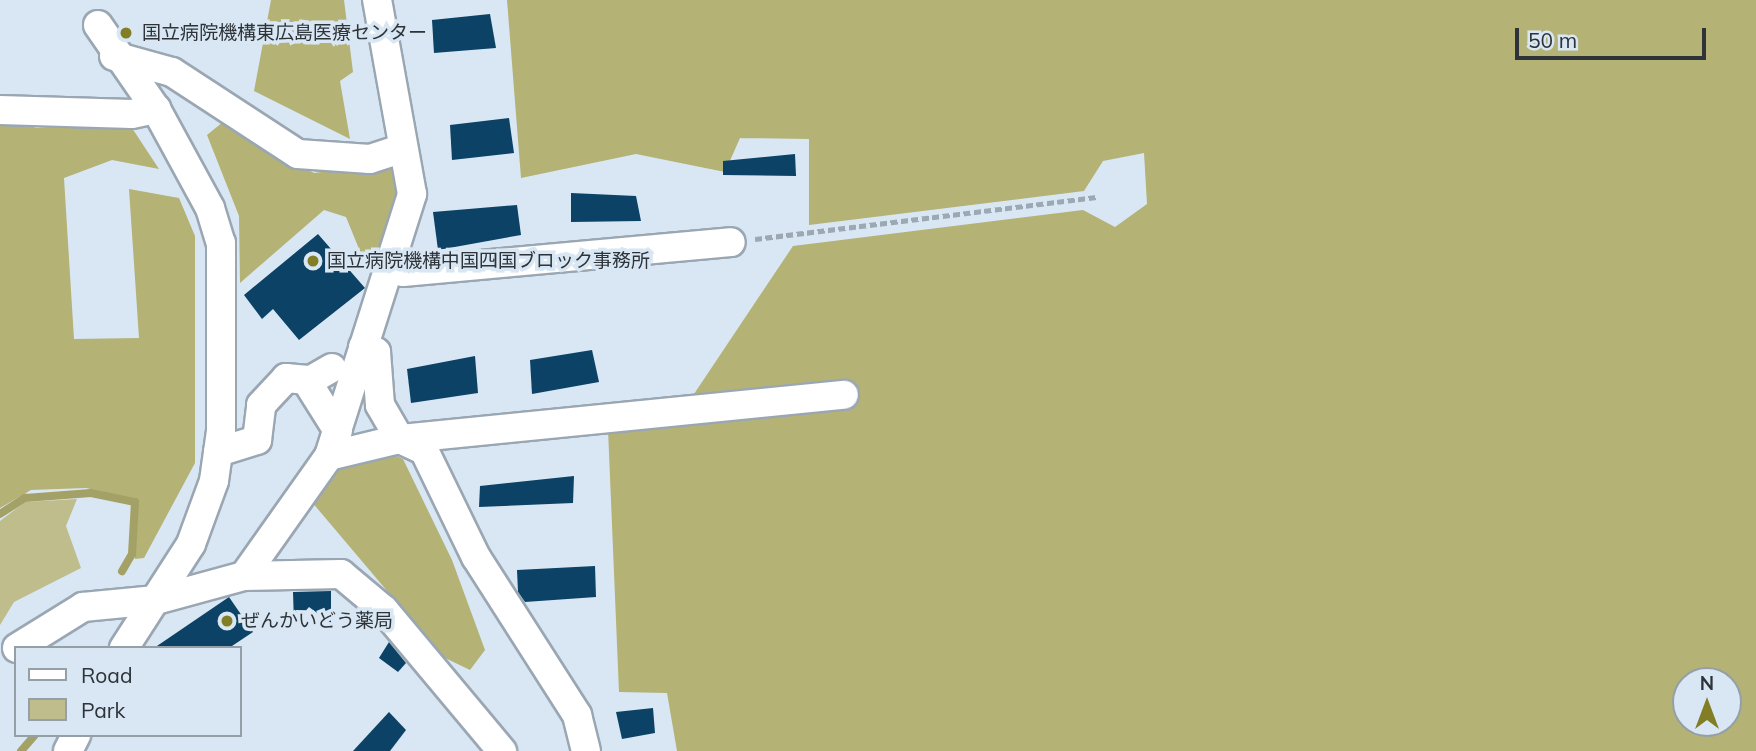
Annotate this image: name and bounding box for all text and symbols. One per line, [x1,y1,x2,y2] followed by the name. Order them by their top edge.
[1518,14,1709,58] scale bar
[142,22,427,44] place label: 国立病院機構東広島医療センター
[116,23,136,43] marker: 国立病院機構東広島医療センター
[1528,27,1577,53] text: 50 m
[327,250,650,272] place label: 国立病院機構中国四国ブロック事務所
[305,253,321,269] marker: 国立病院機構中国四国ブロック事務所
[241,610,393,632] place label: ぜんかいどう薬局
[219,613,235,629] marker: ぜんかいどう薬局
[14,646,242,737] legend
[81,662,132,688] text: Road
[1672,667,1742,737] north arrow
[1700,671,1714,695] text: N
[81,697,125,723] text: Park

